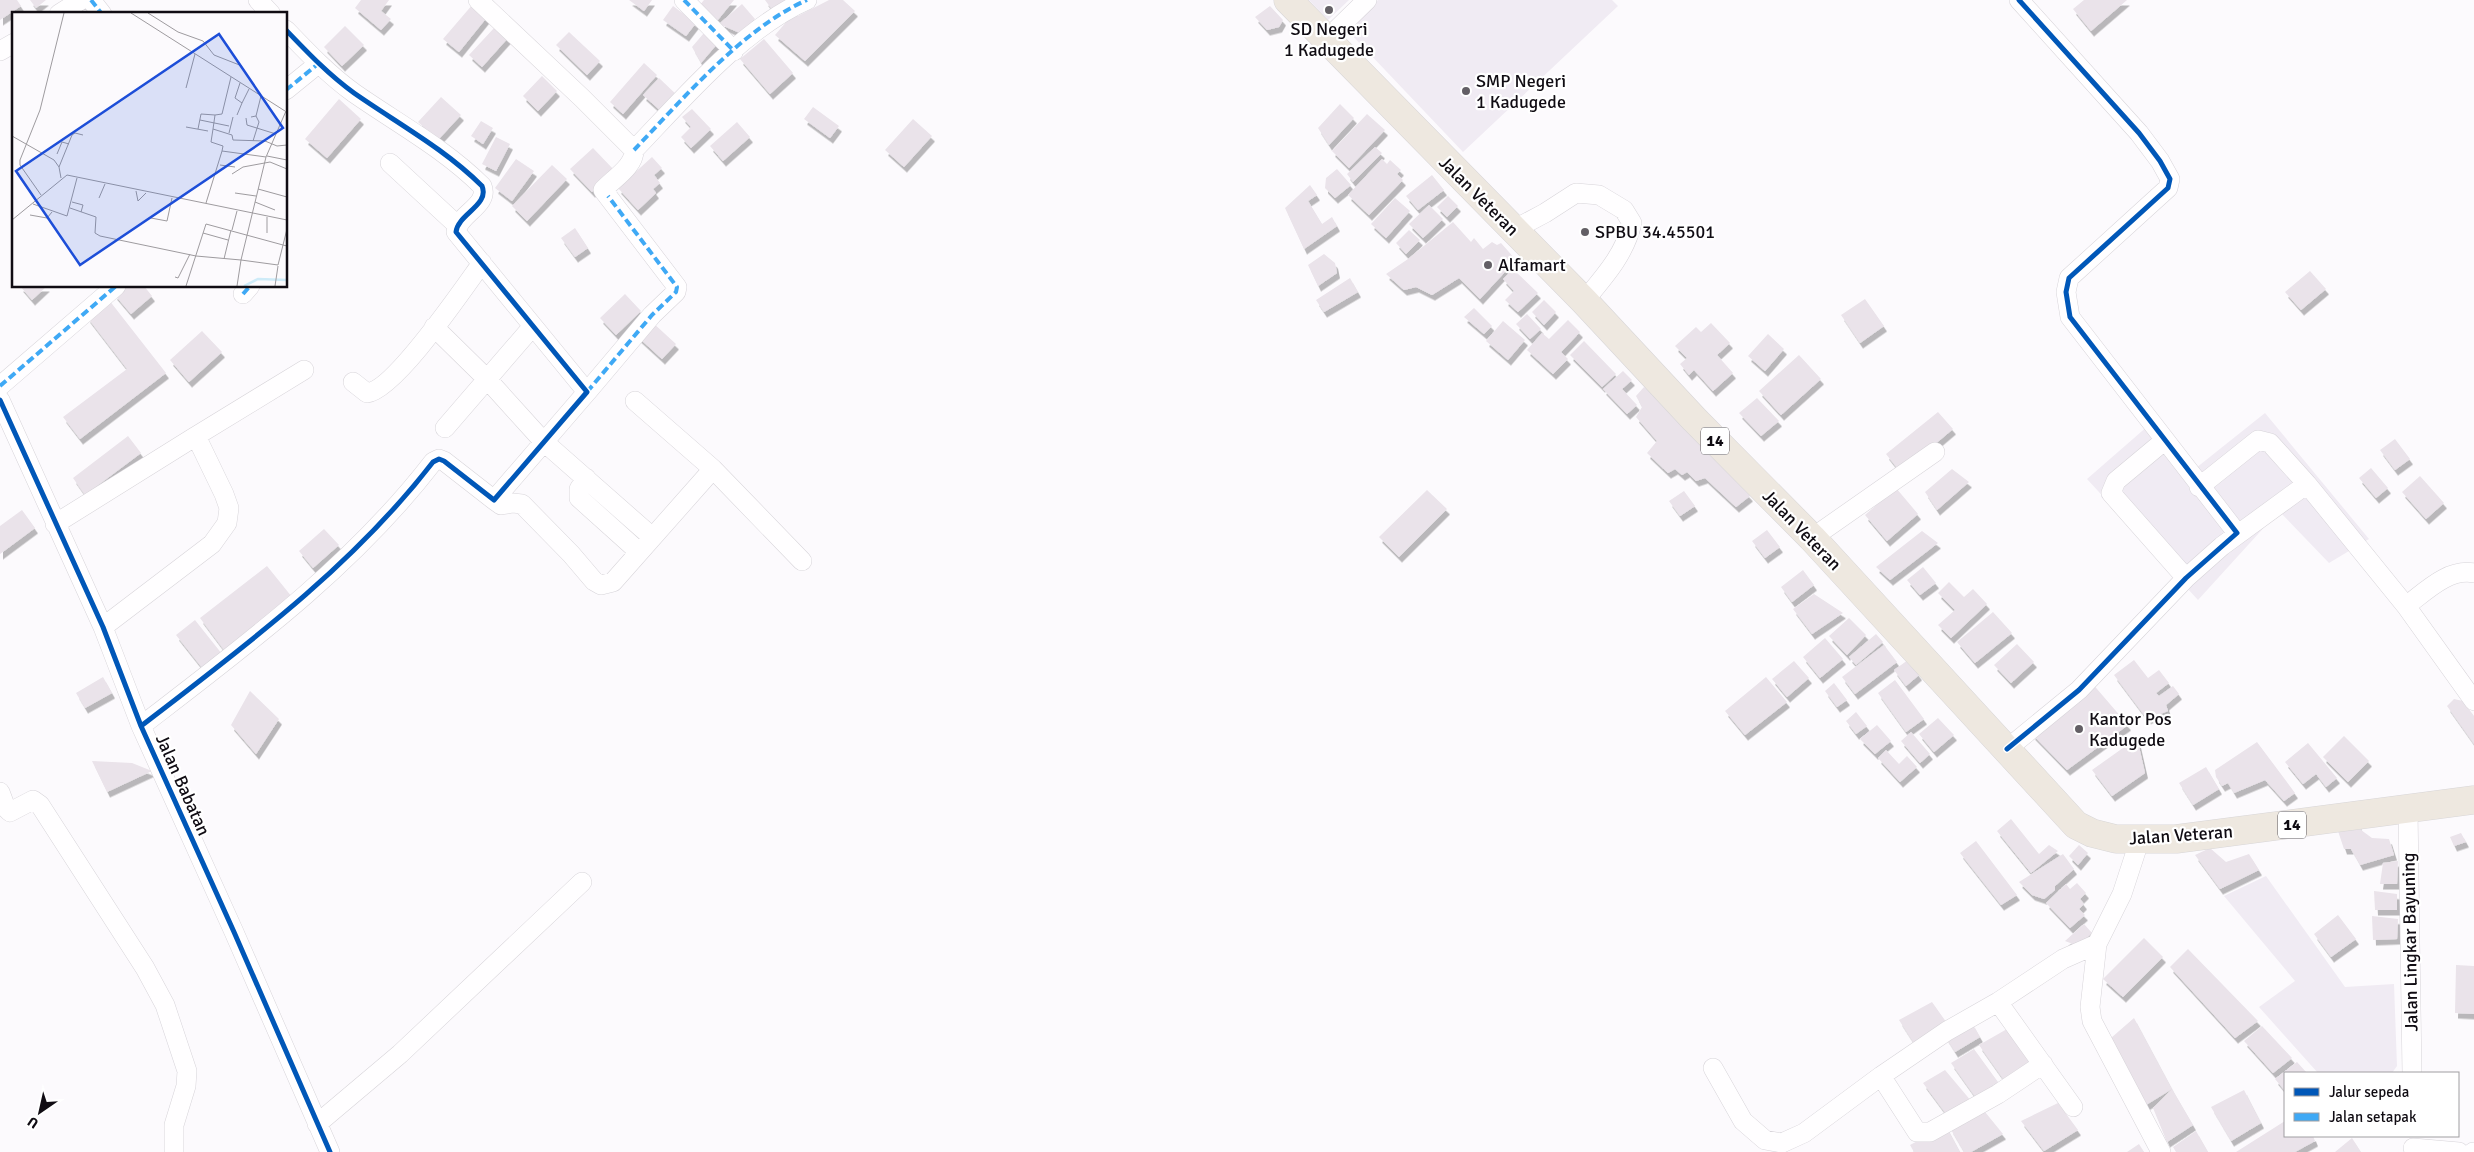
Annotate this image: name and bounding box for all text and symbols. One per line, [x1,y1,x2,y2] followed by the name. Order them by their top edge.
[1323,4,1335,16] marker: SD Negeri 1 Kadugede
[12,12,288,288] inset map
[1284,18,1374,61] place label: SD Negeri 1 Kadugede
[1476,70,1566,113] place label: SMP Negeri 1 Kadugede
[1460,85,1472,97] marker: SMP Negeri 1 Kadugede
[1434,151,1524,241] street label: Jalan Veteran
[1595,221,1715,243] place label: SPBU 34.45501
[1579,226,1591,238] marker: SPBU 34.45501
[1498,254,1566,276] place label: Alfamart
[1482,259,1494,271] marker: Alfamart
[1701,428,1729,454] road number: 14
[1758,485,1846,575] street label: Jalan Veteran
[2089,708,2172,751] place label: Kantor Pos Kadugede
[2073,723,2085,735] marker: Kantor Pos Kadugede
[151,731,215,839] street label: Jalan Babatan
[2278,812,2306,838] road number: 14
[2128,820,2234,850] street label: Jalan Veteran
[2397,852,2423,1032] street label: Jalan Lingkar Bayuning
[2284,1072,2459,1137] legend
[2329,1083,2409,1101] text: Jalur sepeda
[15,1087,65,1137] north arrow
[2329,1108,2417,1126] text: Jalan setapak
[24,1113,42,1132] text: U

